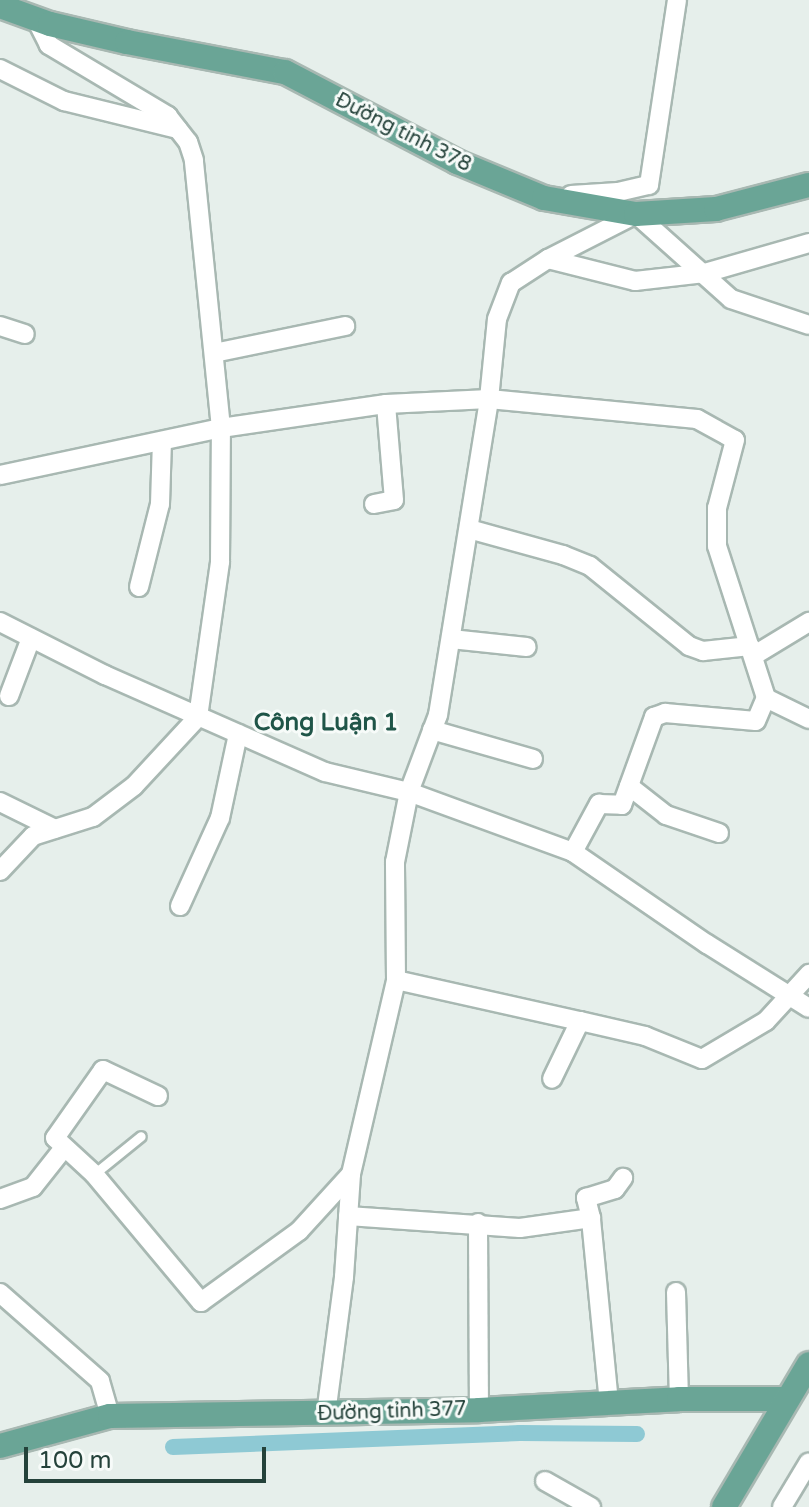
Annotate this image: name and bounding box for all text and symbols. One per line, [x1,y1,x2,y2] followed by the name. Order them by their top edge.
[331,88,475,178] street label: Đường tỉnh 378
[254,709,398,737] district label: Công Luận 1
[317,1397,467,1427] street label: Đường tỉnh 377
[28,1431,270,1481] scale bar
[38,1446,112,1475] text: 100 m

